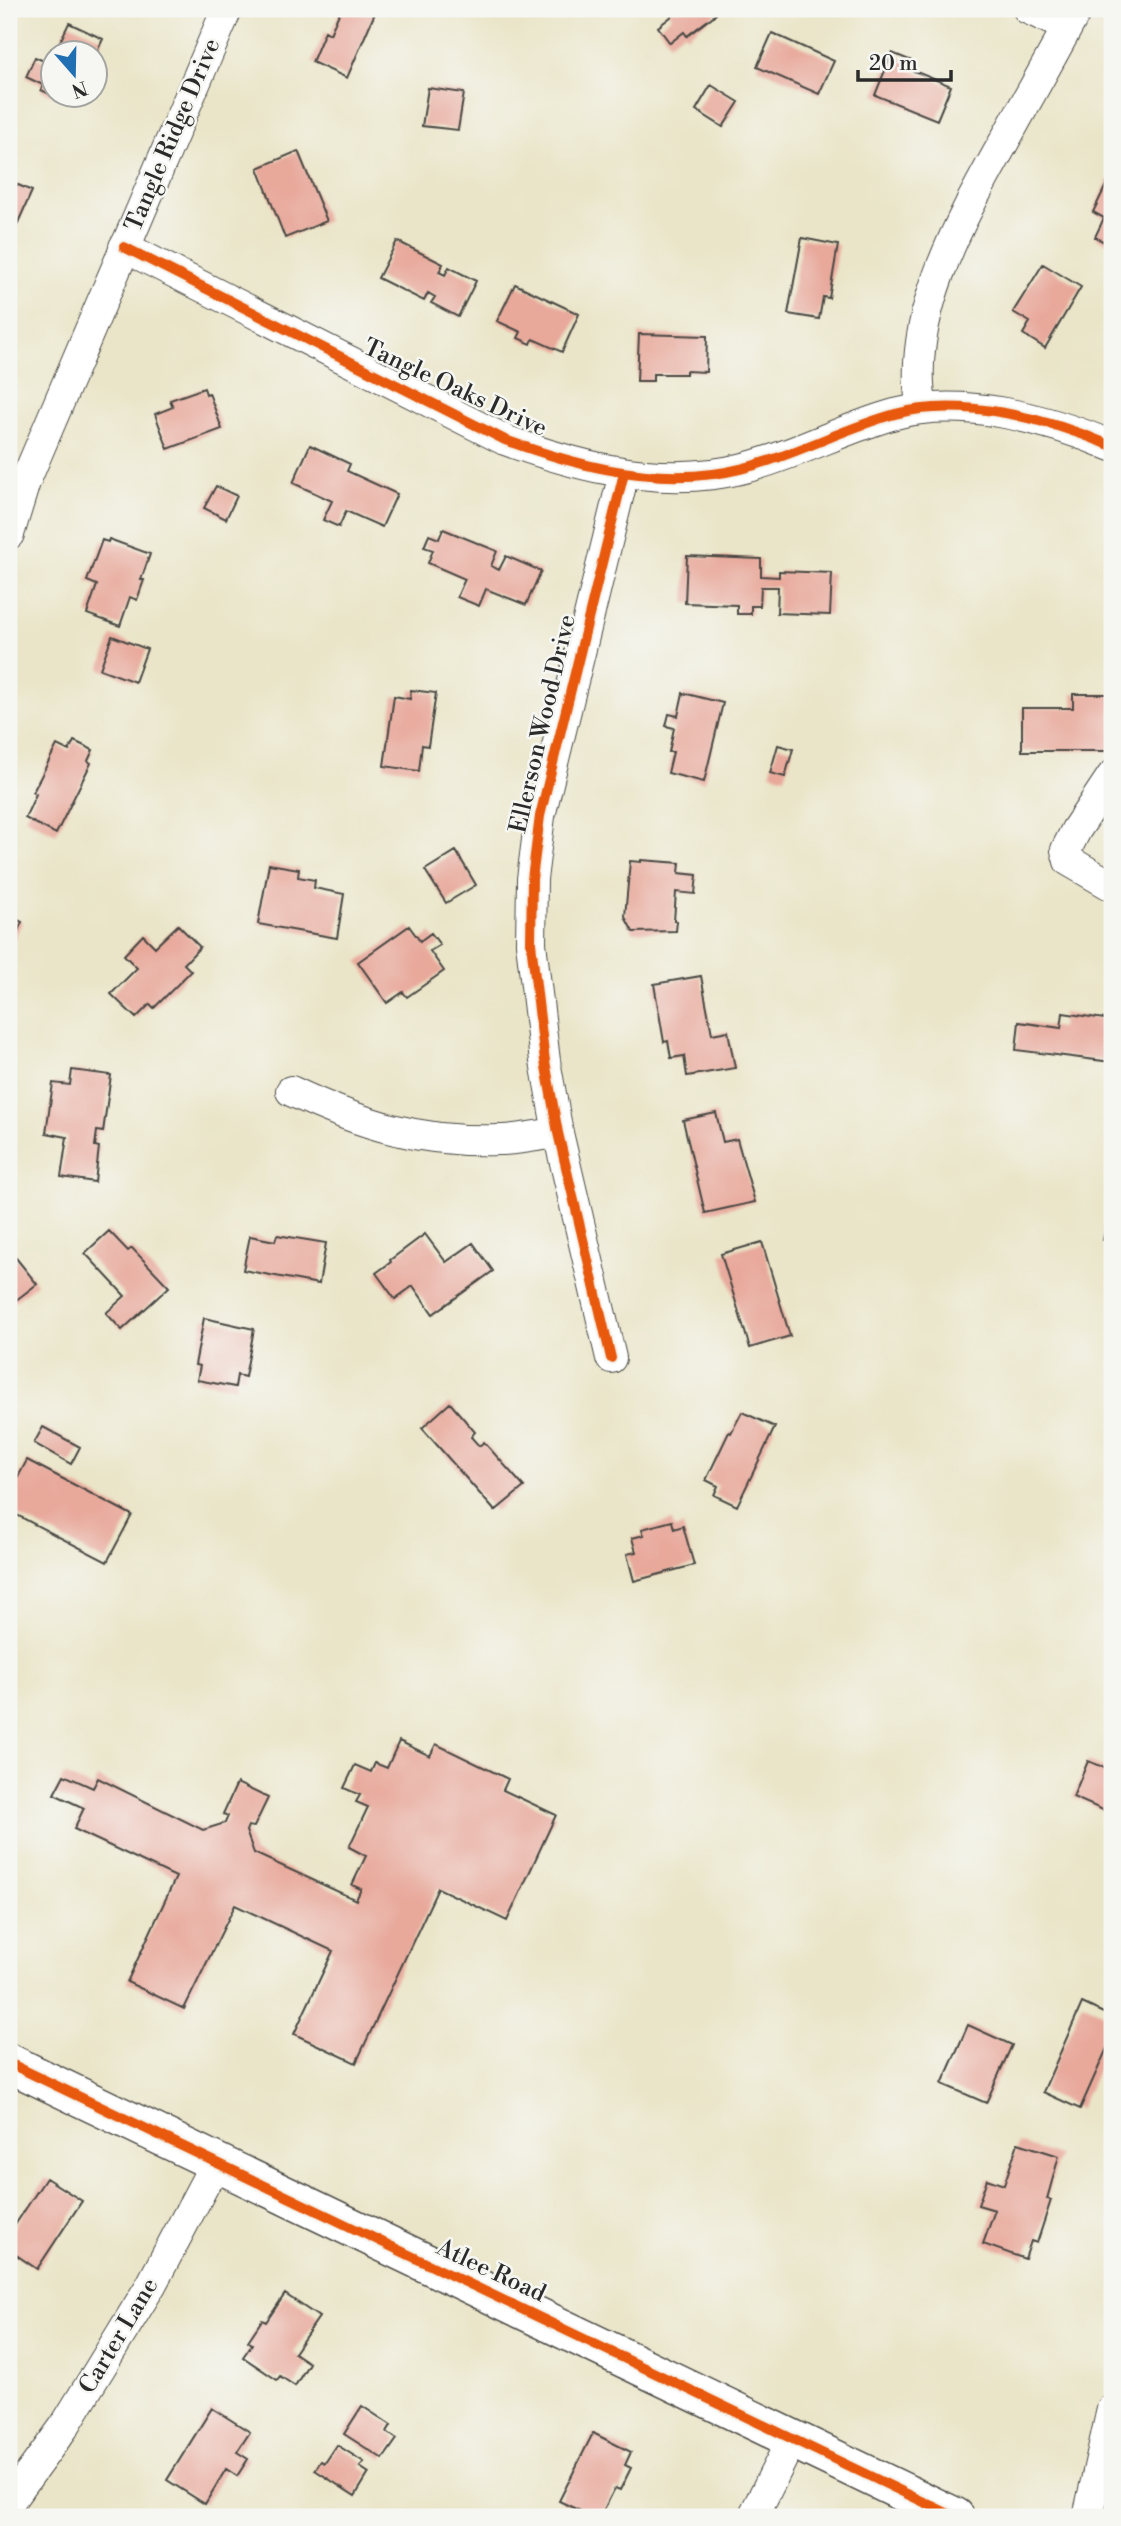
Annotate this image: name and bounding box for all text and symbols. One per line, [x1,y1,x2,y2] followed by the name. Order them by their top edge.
[119,34,227,236] street label: Tangle Ridge Drive
[38,38,108,108] north arrow
[858,38,951,82] scale bar
[869,51,918,77] text: 20 m
[68,75,91,103] text: N
[358,332,552,444] street label: Tangle Oaks Drive
[503,612,583,836] street label: Ellerson Wood Drive
[431,2232,551,2310] street label: Atlee Road
[73,2273,165,2399] street label: Carter Lane

